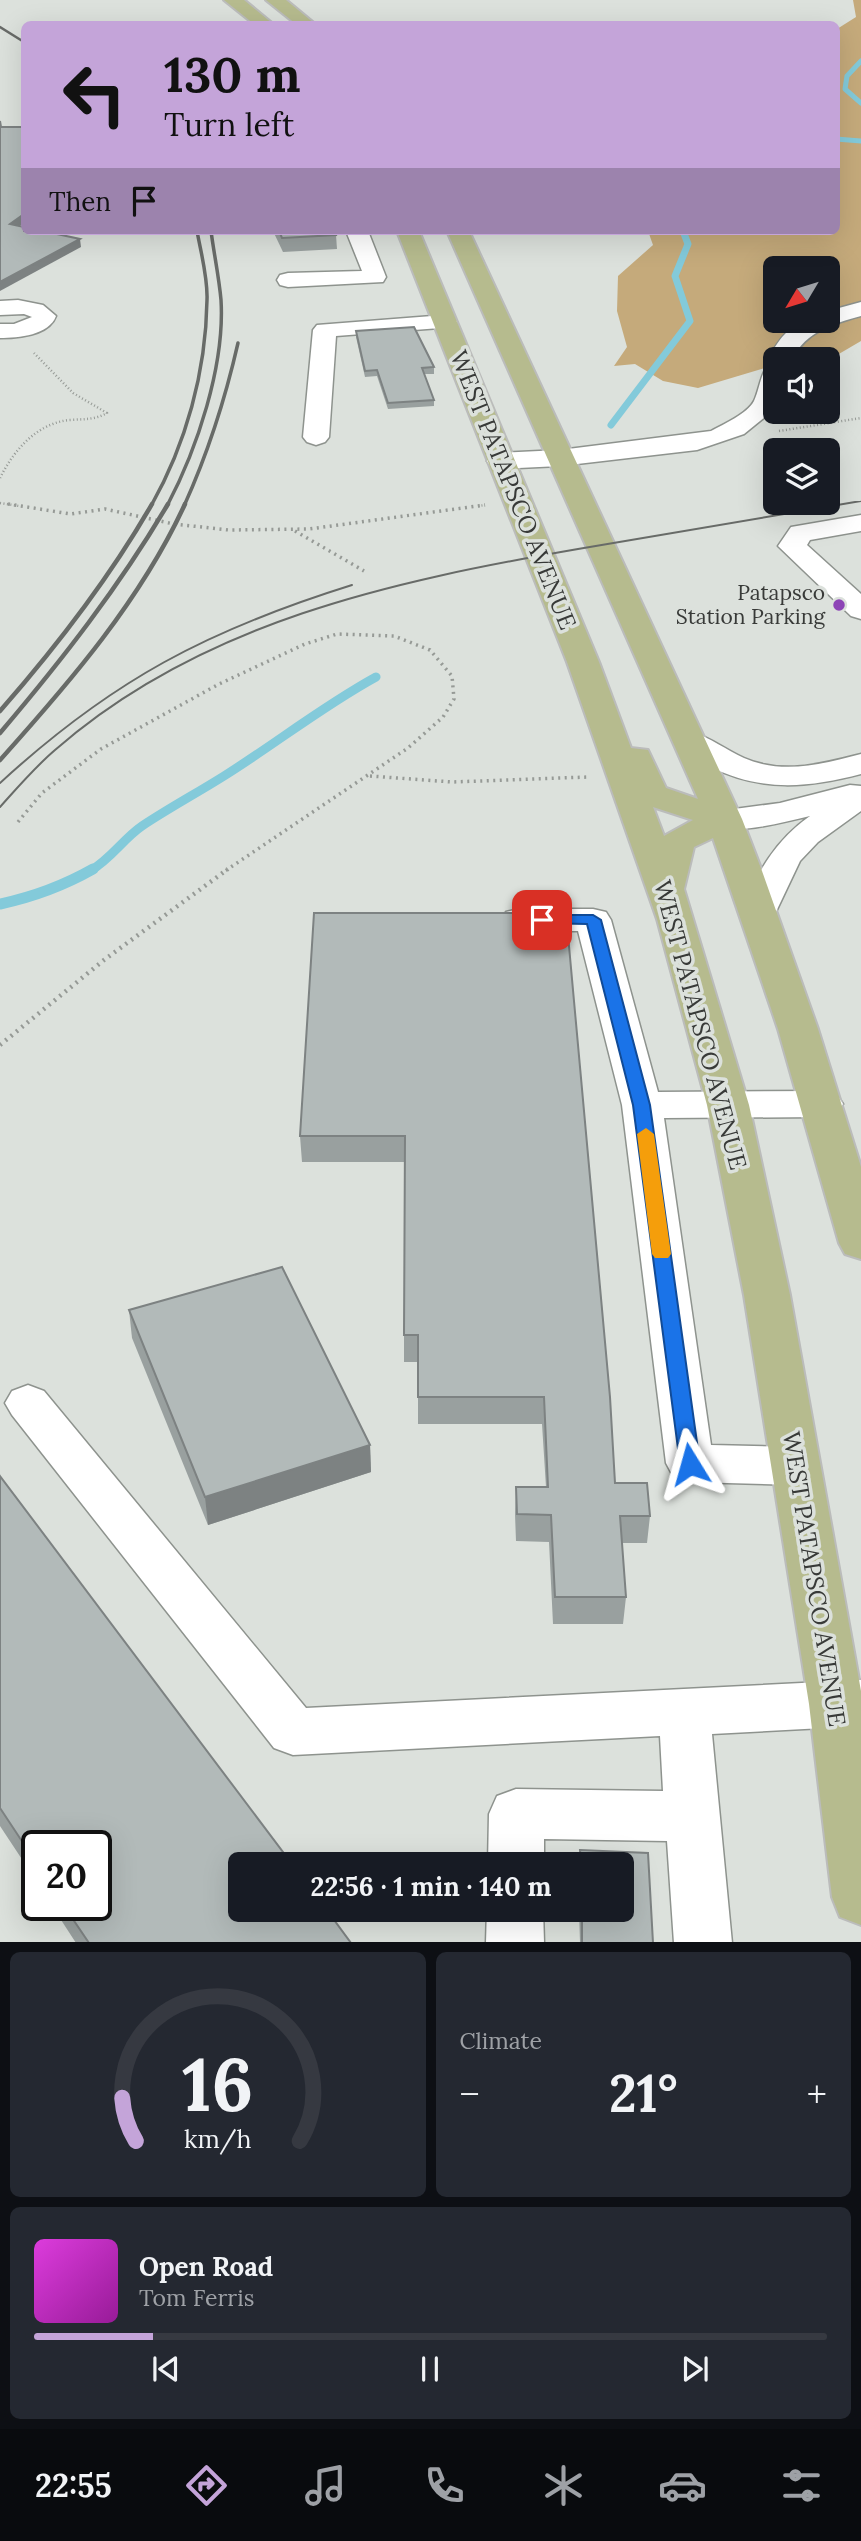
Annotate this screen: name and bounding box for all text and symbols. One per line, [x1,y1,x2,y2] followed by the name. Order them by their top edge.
[164,43,300,105] text: 130 m
[49,49,140,140] icon: left
[164,104,294,145] text: Turn left
[125,182,163,220] icon: arrive
[49,185,111,218] text: Then
[763,256,840,332] north arrow
[763,256,840,515] map controls
[443,346,584,634] street label: WEST PATAPSCO AVENUE
[763,347,840,424] button: sound
[763,438,840,515] button: layers
[676,579,825,630] place label: Patapsco Station Parking
[831,597,847,613] marker: Patapsco Station Parking
[647,877,754,1173] street label: WEST PATAPSCO AVENUE
[512,890,572,950] pin
[523,901,561,939] icon: arrive
[653,1427,727,1501] position arrow
[776,1429,853,1729] street label: WEST PATAPSCO AVENUE
[21,1830,112,1921] speed limit sign: 20
[311,1870,551,1903] text: 22:56 · 1 min · 140 m
[460,2026,542,2055] text: Climate
[182,2038,253,2131] text: 16
[609,2060,678,2126] text: 21°
[460,2070,480,2118] text: −
[807,2070,827,2118] text: +
[184,2122,252,2154] text: km/h
[139,2250,273,2283] text: Open Road
[139,2283,254,2312] text: Tom Ferris
[147,2350,185,2388] icon: previous
[411,2350,449,2388] icon: pause
[676,2350,714,2388] icon: next
[182,2461,231,2510] icon: directions
[301,2461,350,2510] icon: music
[420,2461,469,2510] icon: phone
[539,2461,588,2510] icon: climate
[658,2461,707,2510] icon: car
[777,2461,826,2510] icon: filters
[35,2465,112,2506] text: 22:55

